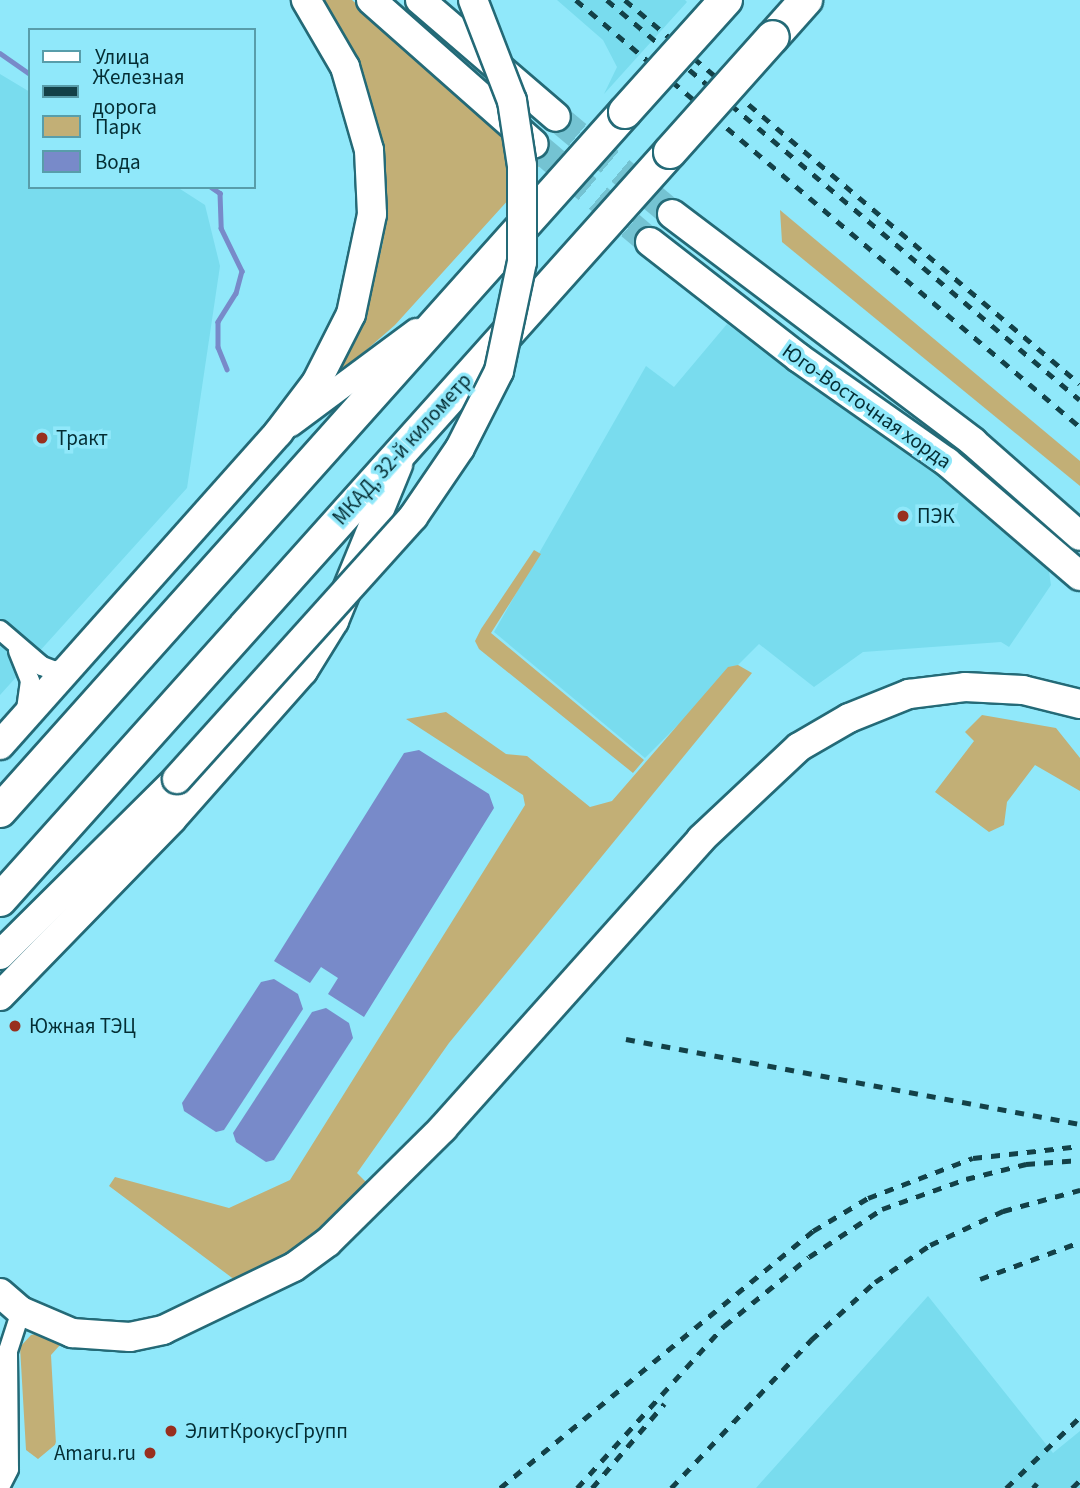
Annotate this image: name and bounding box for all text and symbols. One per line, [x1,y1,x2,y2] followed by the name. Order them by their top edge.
[28,28,256,189] legend
[95,42,150,72] text: Улица
[93,62,185,122] text: Железная дорога
[95,112,141,142] text: Парк
[95,147,141,177] text: Вода
[778,338,956,474] street label: Юго-Восточная хорда
[327,368,477,530] street label: МКАД, 32-й километр
[56,425,108,451] place label: Тракт
[34,430,50,446] marker: Тракт
[917,503,955,529] place label: ПЭК
[895,508,911,524] marker: ПЭК
[29,1013,136,1039] place label: Южная ТЭЦ
[7,1018,23,1034] marker: Южная ТЭЦ
[185,1418,348,1444] place label: ЭлитКрокусГрупп
[163,1423,179,1439] marker: ЭлитКрокусГрупп
[54,1440,136,1466] place label: Amaru.ru
[142,1445,158,1461] marker: Amaru.ru

